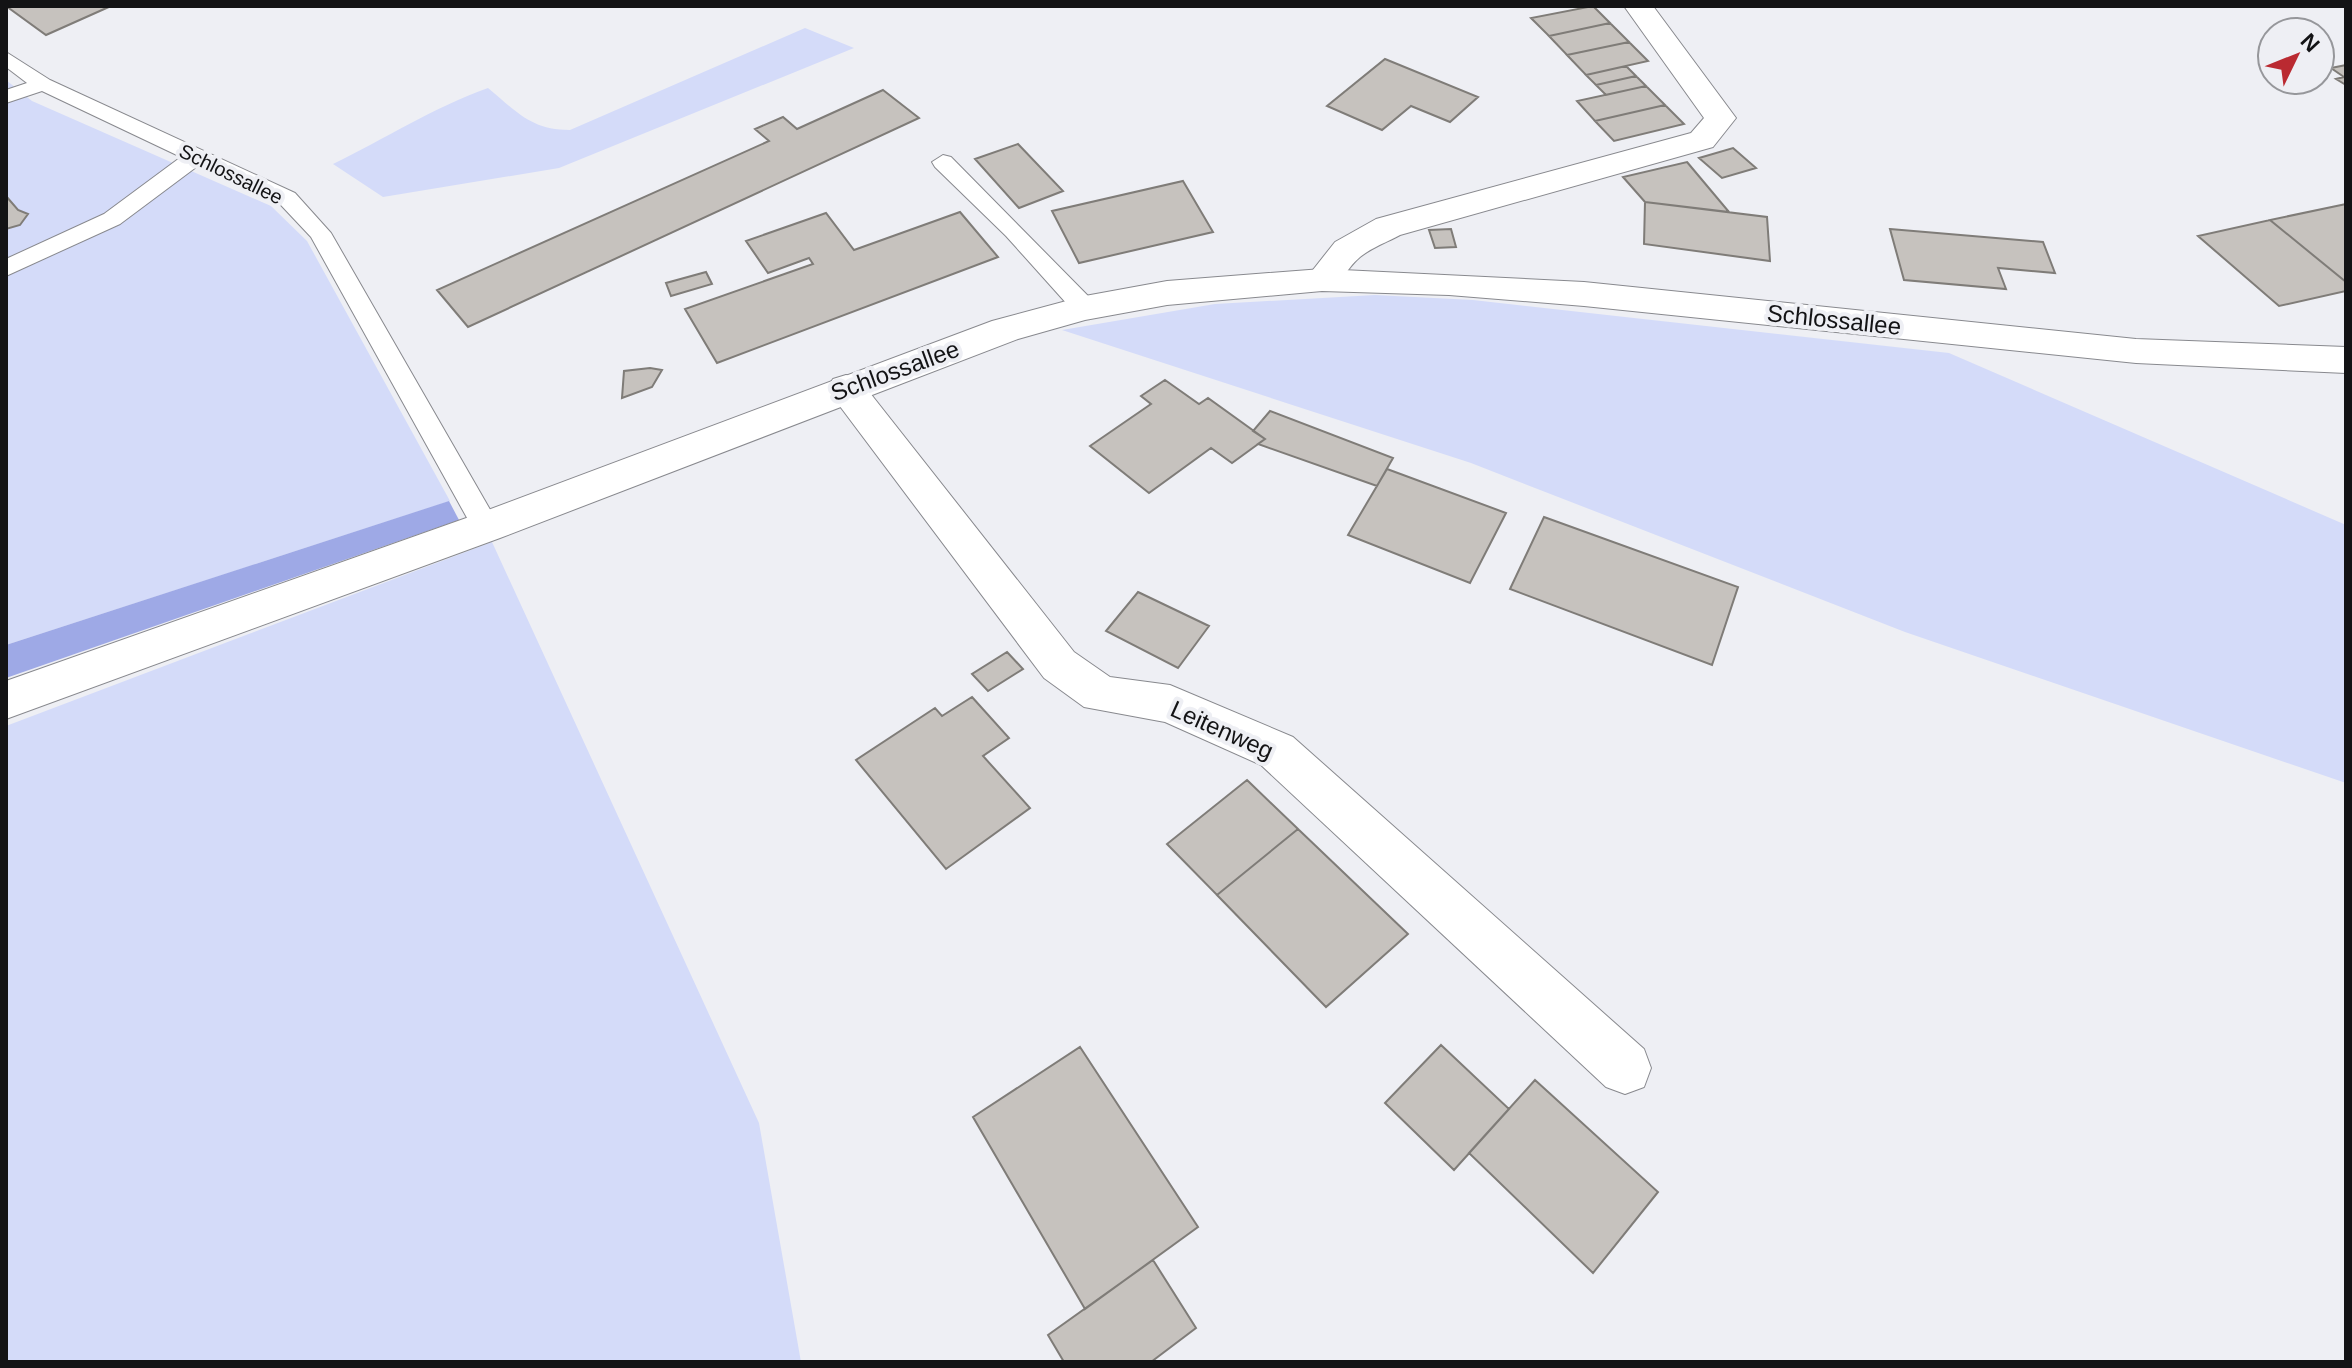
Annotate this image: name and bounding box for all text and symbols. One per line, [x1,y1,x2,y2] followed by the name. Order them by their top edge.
[2256,16,2336,96] north arrow
[2296,28,2325,57] text: N
[176,139,286,209] street label: Schlossallee
[1766,299,1902,340] street label: Schlossallee
[827,335,963,406] street label: Schlossallee
[1167,695,1278,764] street label: Leitenweg

